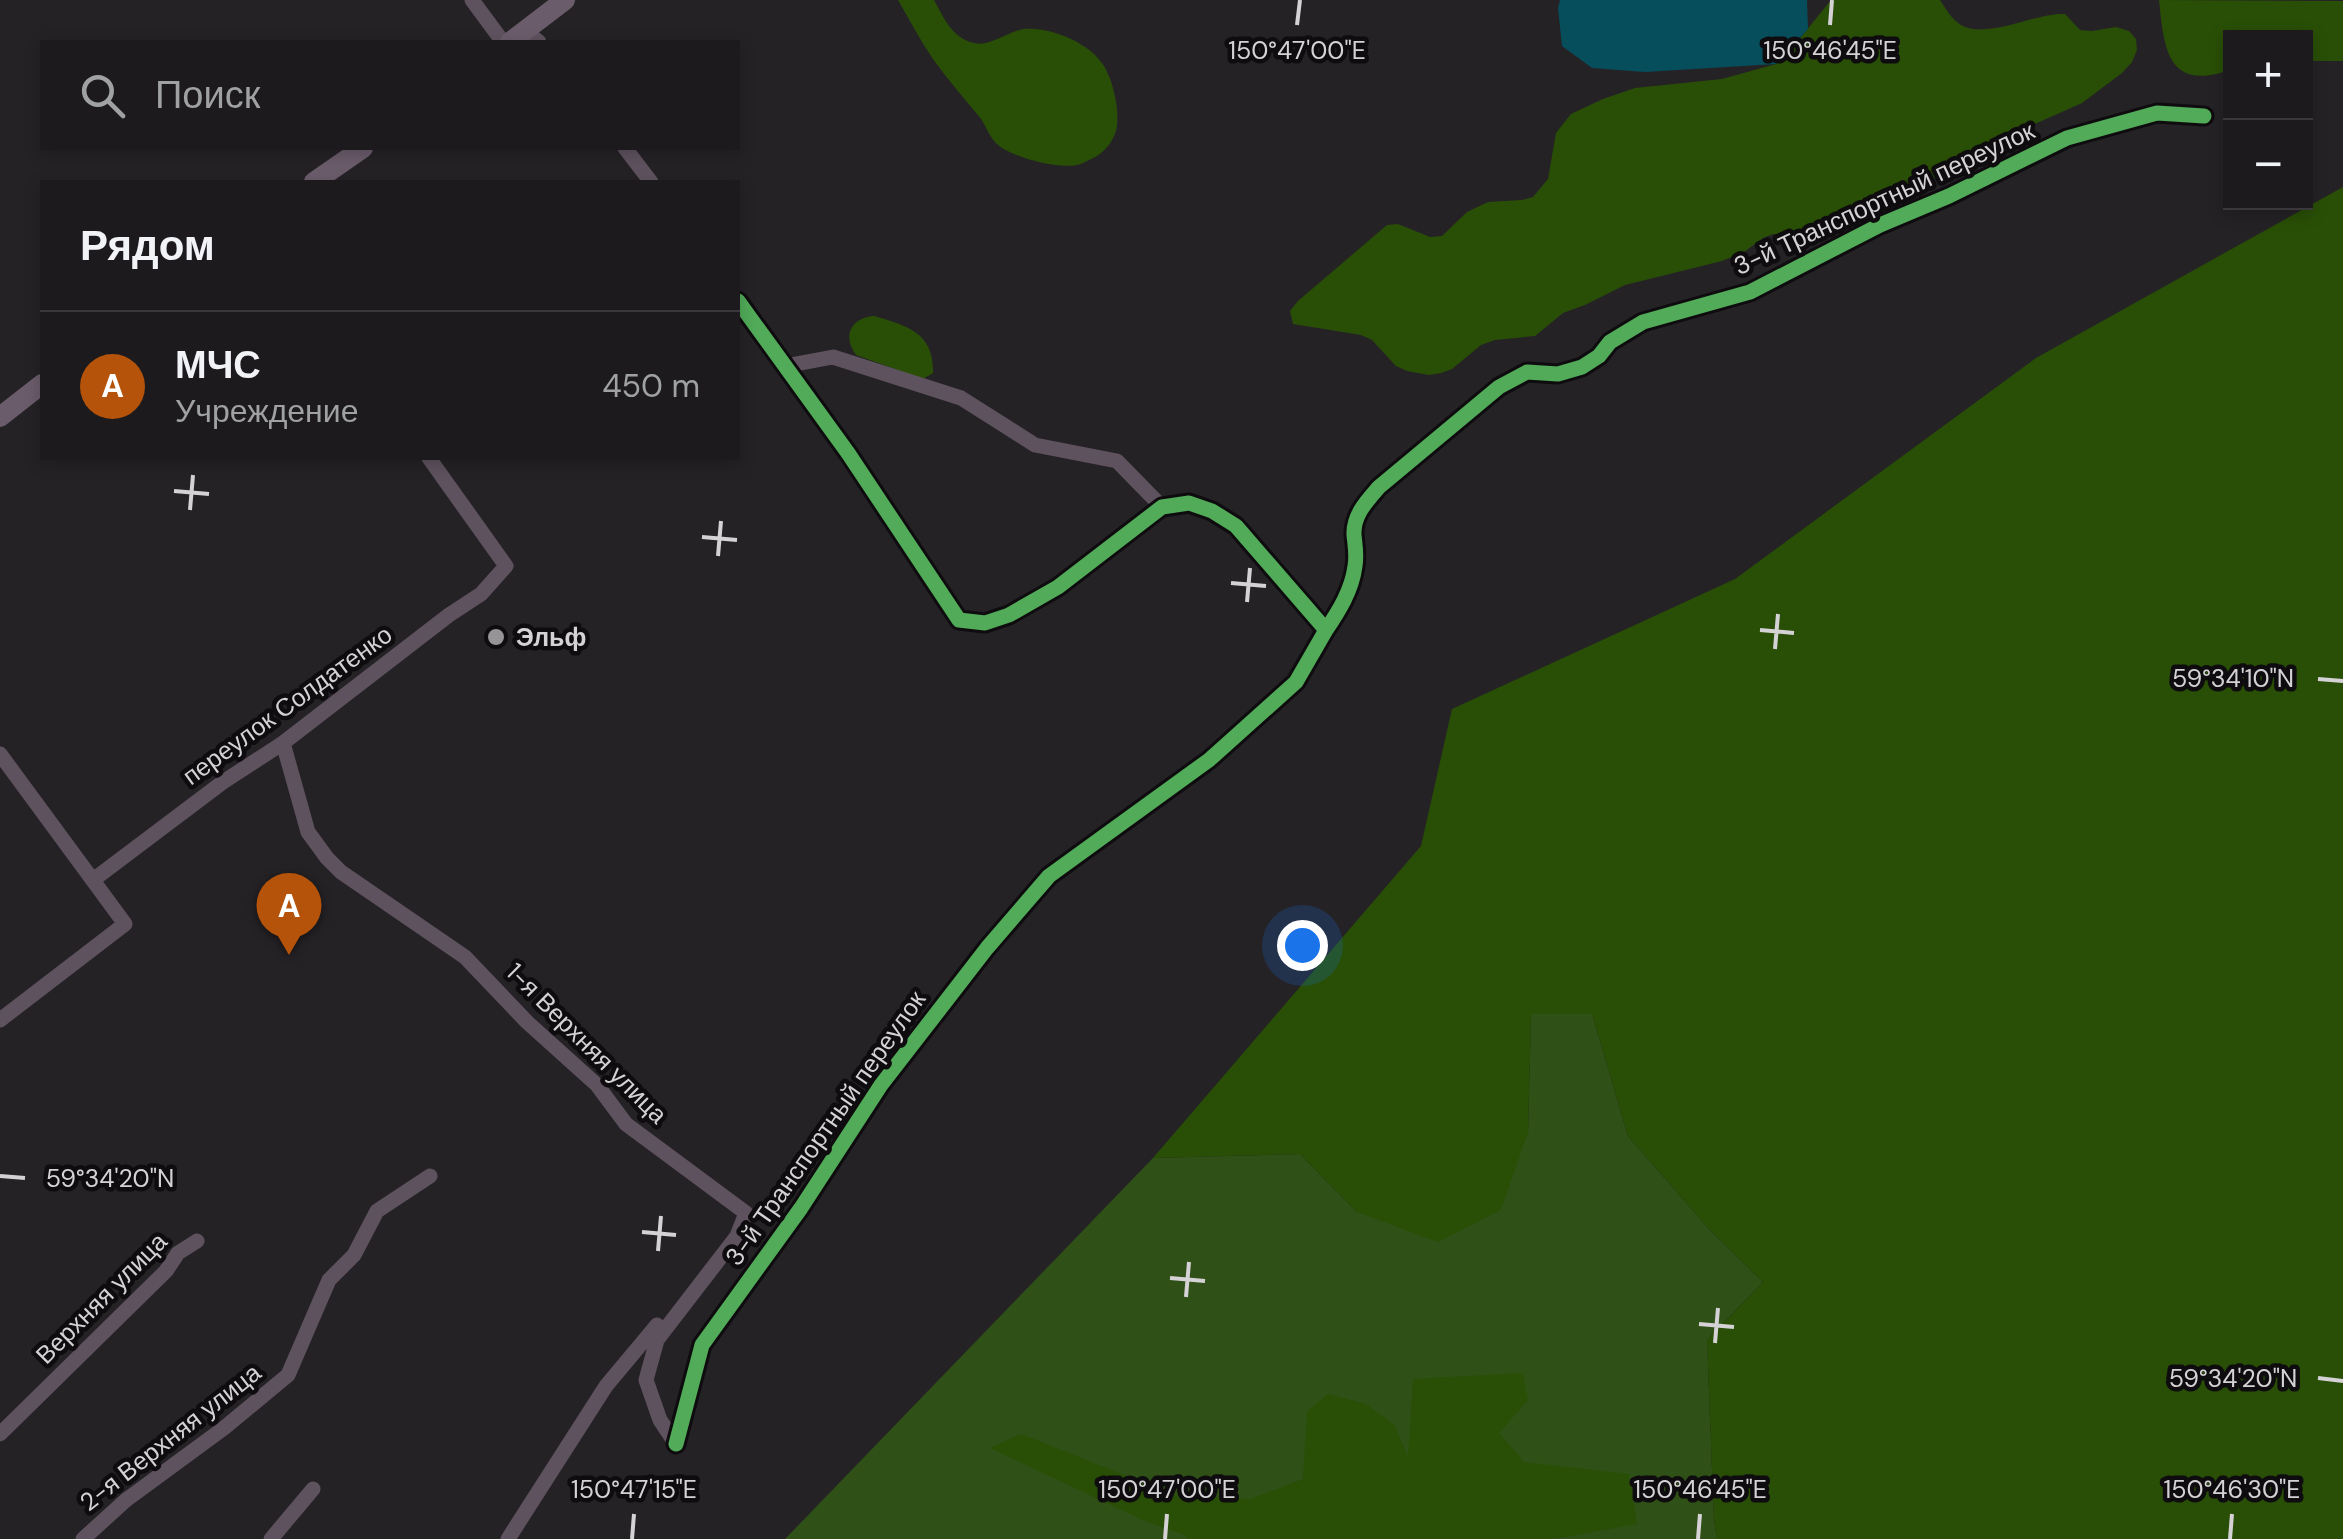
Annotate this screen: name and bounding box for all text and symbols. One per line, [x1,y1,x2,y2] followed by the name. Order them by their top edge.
[2223,30,2313,210] map controls
[2223,30,2313,120] button: +
[1228,34,1366,67] text: 150°47'00"E
[1763,34,1897,67] text: 150°46'45"E
[40,40,740,150] search box
[75,68,130,123] icon: search
[155,70,260,120] text: Поиск
[1729,114,2041,283] street label: 3-й Транспортный переулок
[2223,120,2313,210] button: −
[80,218,215,273] text: Рядом
[175,340,261,390] text: МЧС
[101,365,124,407] text: A
[602,365,700,407] text: 450 m
[175,390,358,432] text: Учреждение
[176,618,399,793] street label: переулок Солдатенко
[516,621,586,654] place label: Эльф
[485,626,507,648] marker: Эльф
[2172,662,2294,695] text: 59°34'10"N
[256,872,322,955] pin: A
[1277,920,1328,971] your location
[499,956,674,1131] street label: 1-я Верхняя улица
[718,984,934,1272] street label: 3-й Транспортный переулок
[46,1162,174,1195] text: 59°34'20"N
[29,1225,174,1371] street label: Верхняя улица
[73,1356,268,1518] street label: 2-я Верхняя улица
[2169,1362,2297,1395] text: 59°34'20"N
[571,1473,697,1506] text: 150°47'15"E
[1098,1473,1236,1506] text: 150°47'00"E
[1633,1473,1767,1506] text: 150°46'45"E
[2164,1473,2300,1506] text: 150°46'30"E

